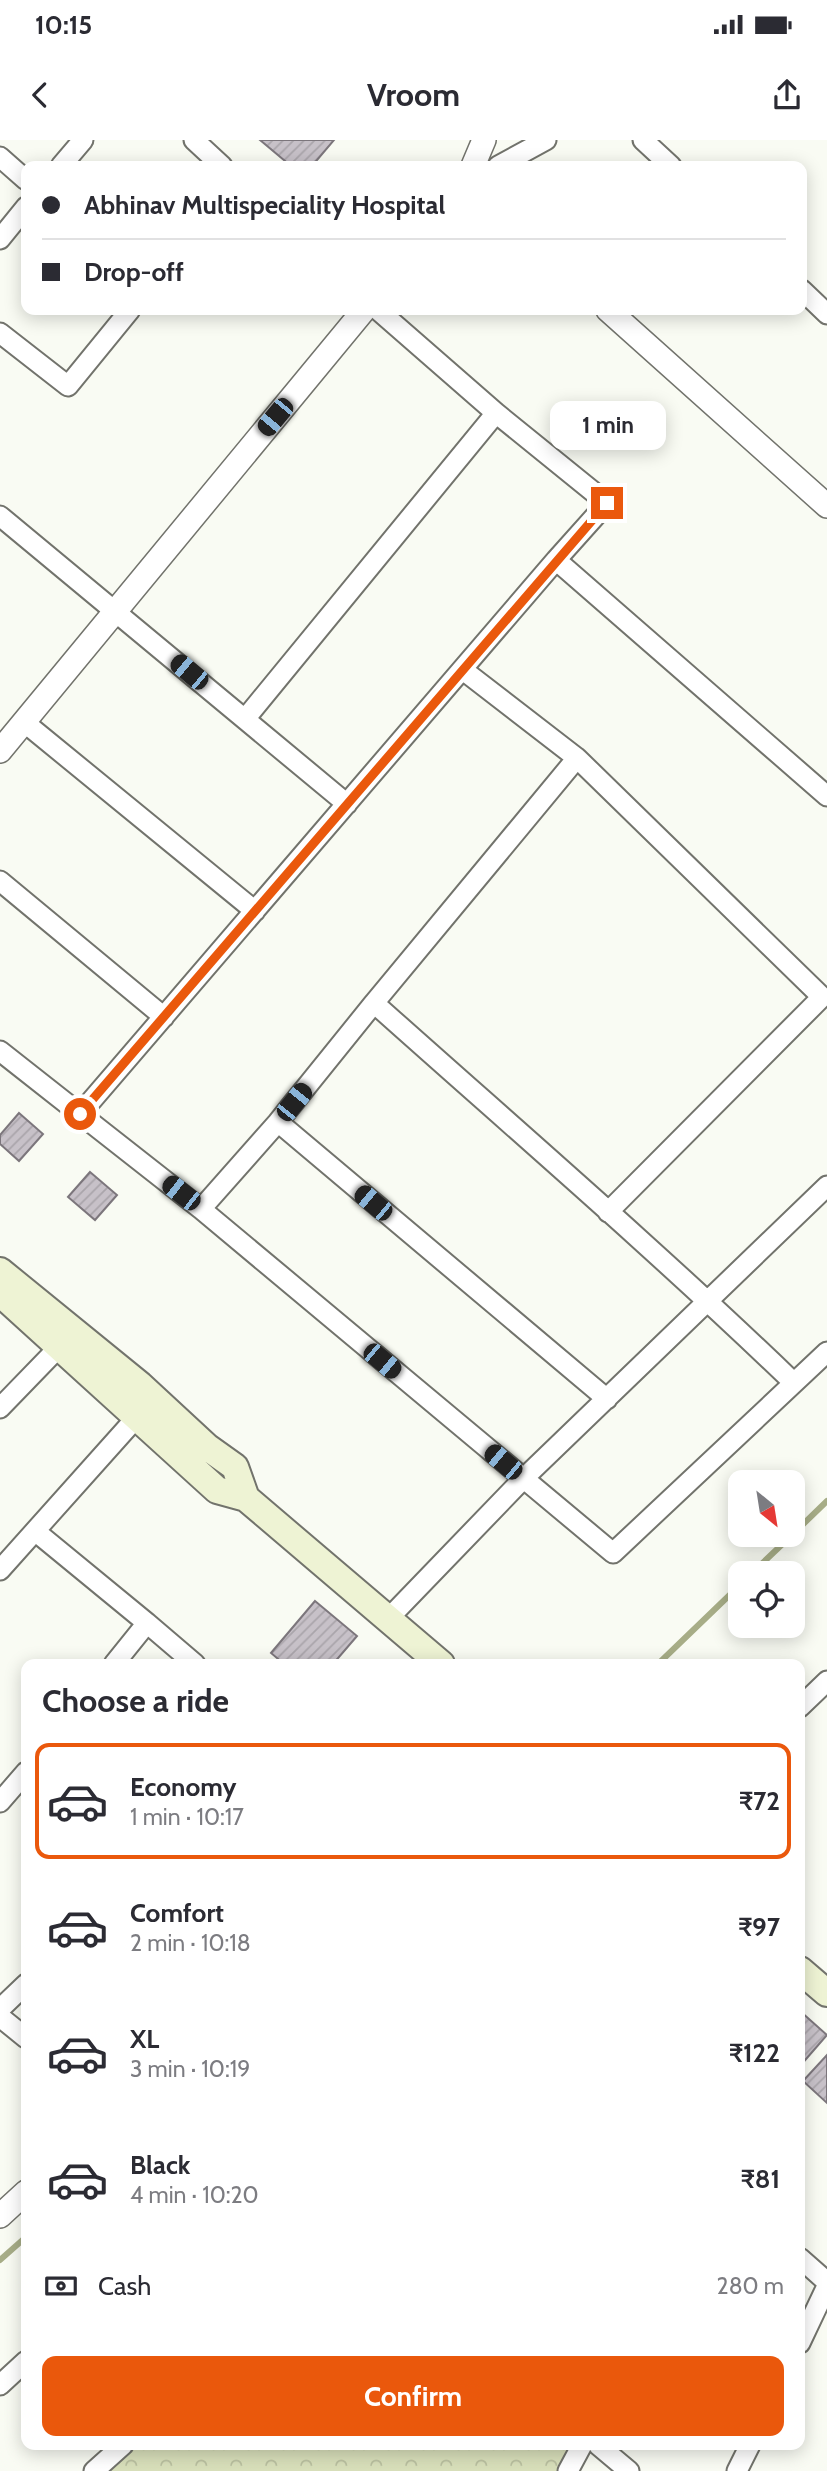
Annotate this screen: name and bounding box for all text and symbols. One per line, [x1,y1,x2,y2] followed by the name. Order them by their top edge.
[35,9,92,41] text: 10:15
[367,75,460,114] text: Vroom
[21,76,59,114] icon: back
[768,76,806,114] icon: share
[84,189,445,221] text: Abhinav Multispeciality Hospital
[84,256,184,288] text: Drop-off
[254,394,297,440] car
[549,402,665,450] callout: 1 min
[582,411,634,439] text: 1 min
[591,487,623,519] route end
[167,650,212,694] car
[273,1079,316,1125] car
[64,1098,96,1130] route start
[158,1172,205,1214] car
[351,1181,396,1225] car
[360,1339,405,1383] car
[481,1440,526,1484] car
[728,1470,805,1547] north arrow
[728,1470,805,1638] map controls
[728,1561,805,1638] button: locate
[42,1681,229,1720] text: Choose a ride
[46,1770,109,1833] icon: car
[130,1771,236,1803] text: Economy
[739,1785,780,1817] text: ₹72
[130,1803,244,1831] text: 1 min · 10:17
[46,1896,109,1959] icon: car
[130,1897,224,1929] text: Comfort
[738,1911,780,1943] text: ₹97
[130,1929,251,1957] text: 2 min · 10:18
[46,2022,109,2085] icon: car
[130,2023,159,2055] text: XL
[729,2037,780,2069] text: ₹122
[130,2055,250,2083] text: 3 min · 10:19
[46,2148,109,2211] icon: car
[130,2149,190,2181] text: Black
[741,2163,780,2195] text: ₹81
[130,2181,259,2209] text: 4 min · 10:20
[42,2267,80,2305] icon: cash
[98,2270,151,2302] text: Cash
[717,2272,784,2300] text: 280 m
[42,2356,784,2436] button: Confirm

